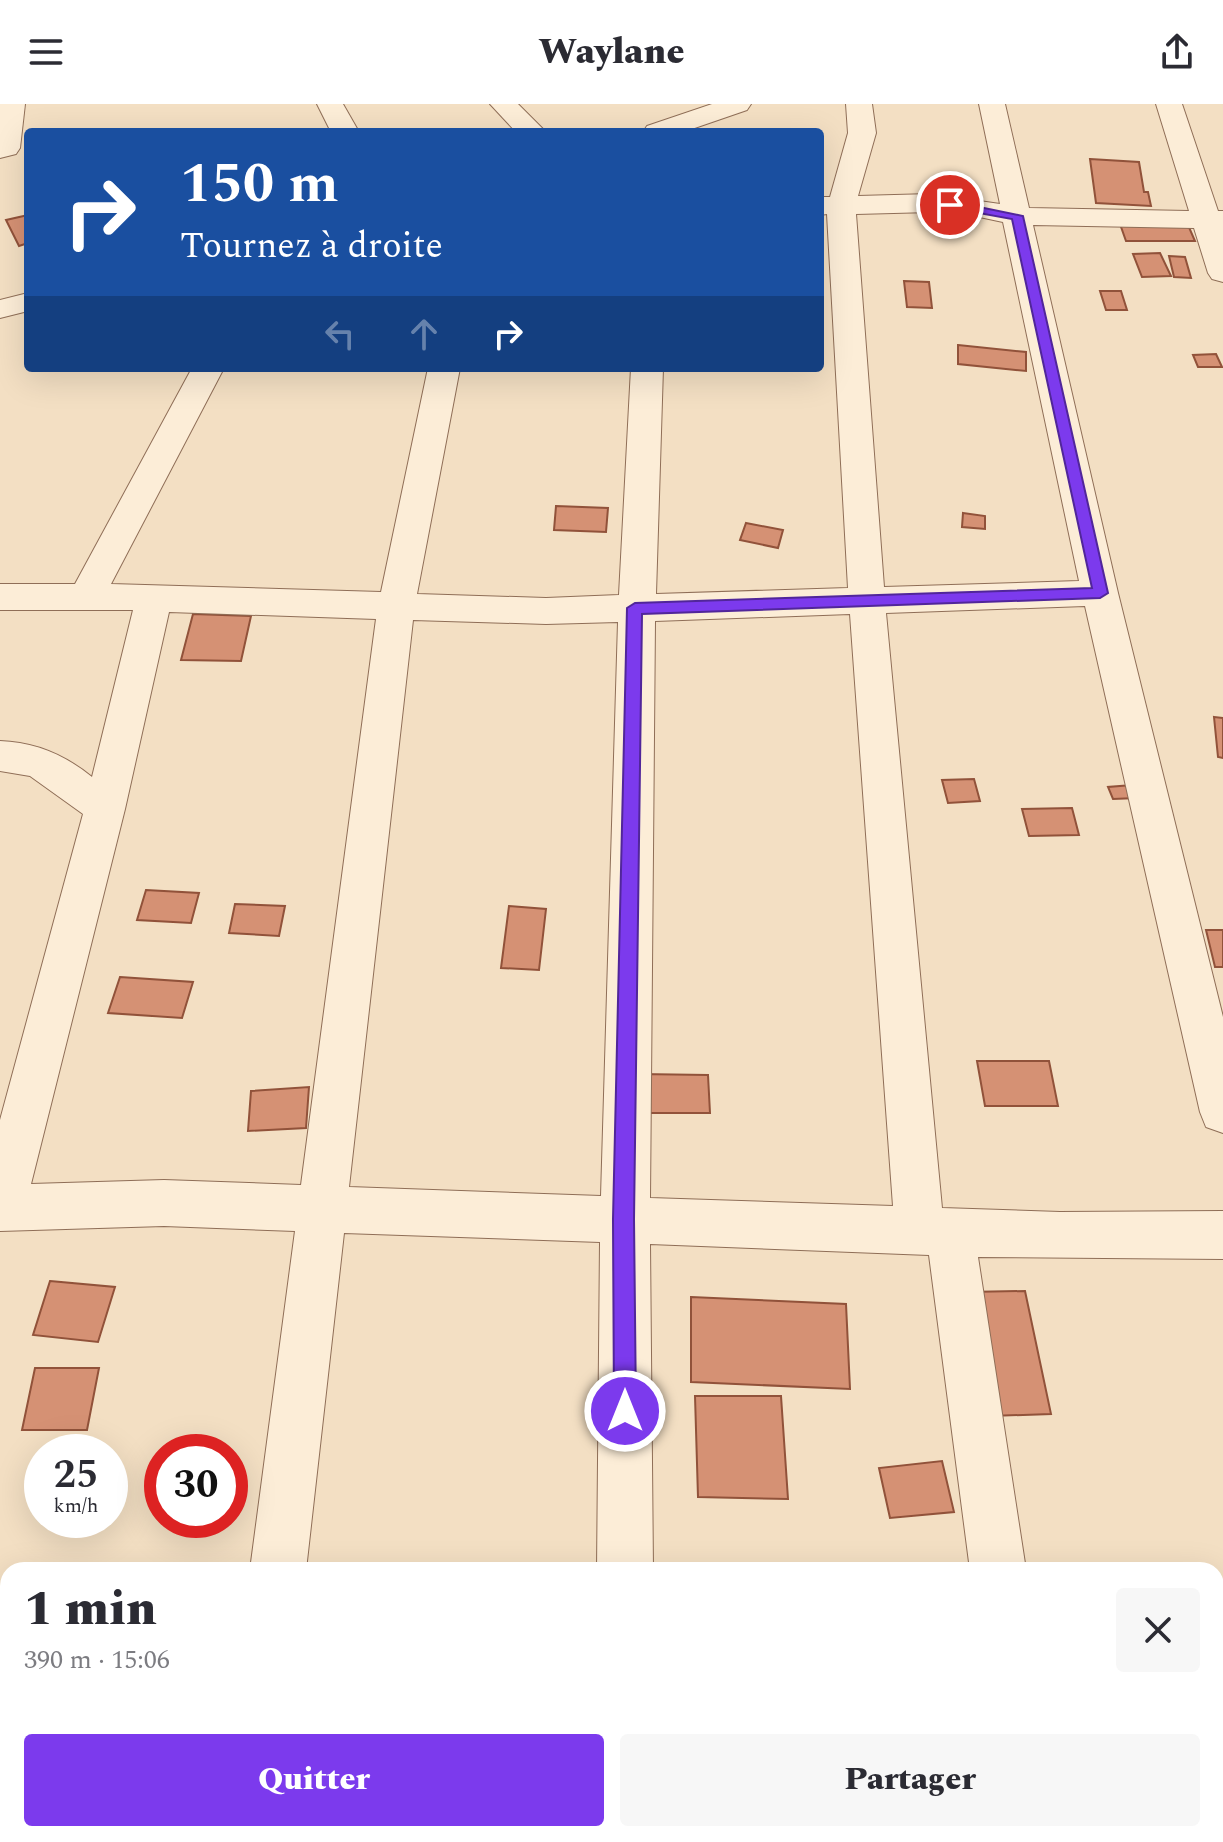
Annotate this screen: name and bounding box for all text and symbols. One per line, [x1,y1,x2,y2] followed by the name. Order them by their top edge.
[538,25,685,80] text: Waylane
[24,30,68,74] icon: menu
[1155,30,1199,74] icon: share
[180,142,339,227] text: 150 m
[48,160,152,264] icon: right
[916,171,984,239] pin
[928,183,972,227] icon: arrive
[180,219,443,274] text: Tournez à droite
[318,312,362,356] icon: left
[402,312,446,356] icon: ahead
[486,312,530,356] icon: right
[583,1369,667,1453] position arrow
[144,1434,248,1538] speed limit sign: 30
[54,1445,98,1506] text: 25
[54,1491,99,1521] text: km/h
[24,1573,157,1646] text: 1 min
[1116,1588,1200,1672] button: close
[24,1640,170,1680] text: 390 m · 15:06
[24,1734,604,1826] button: Quitter
[620,1734,1200,1826] button: Partager

